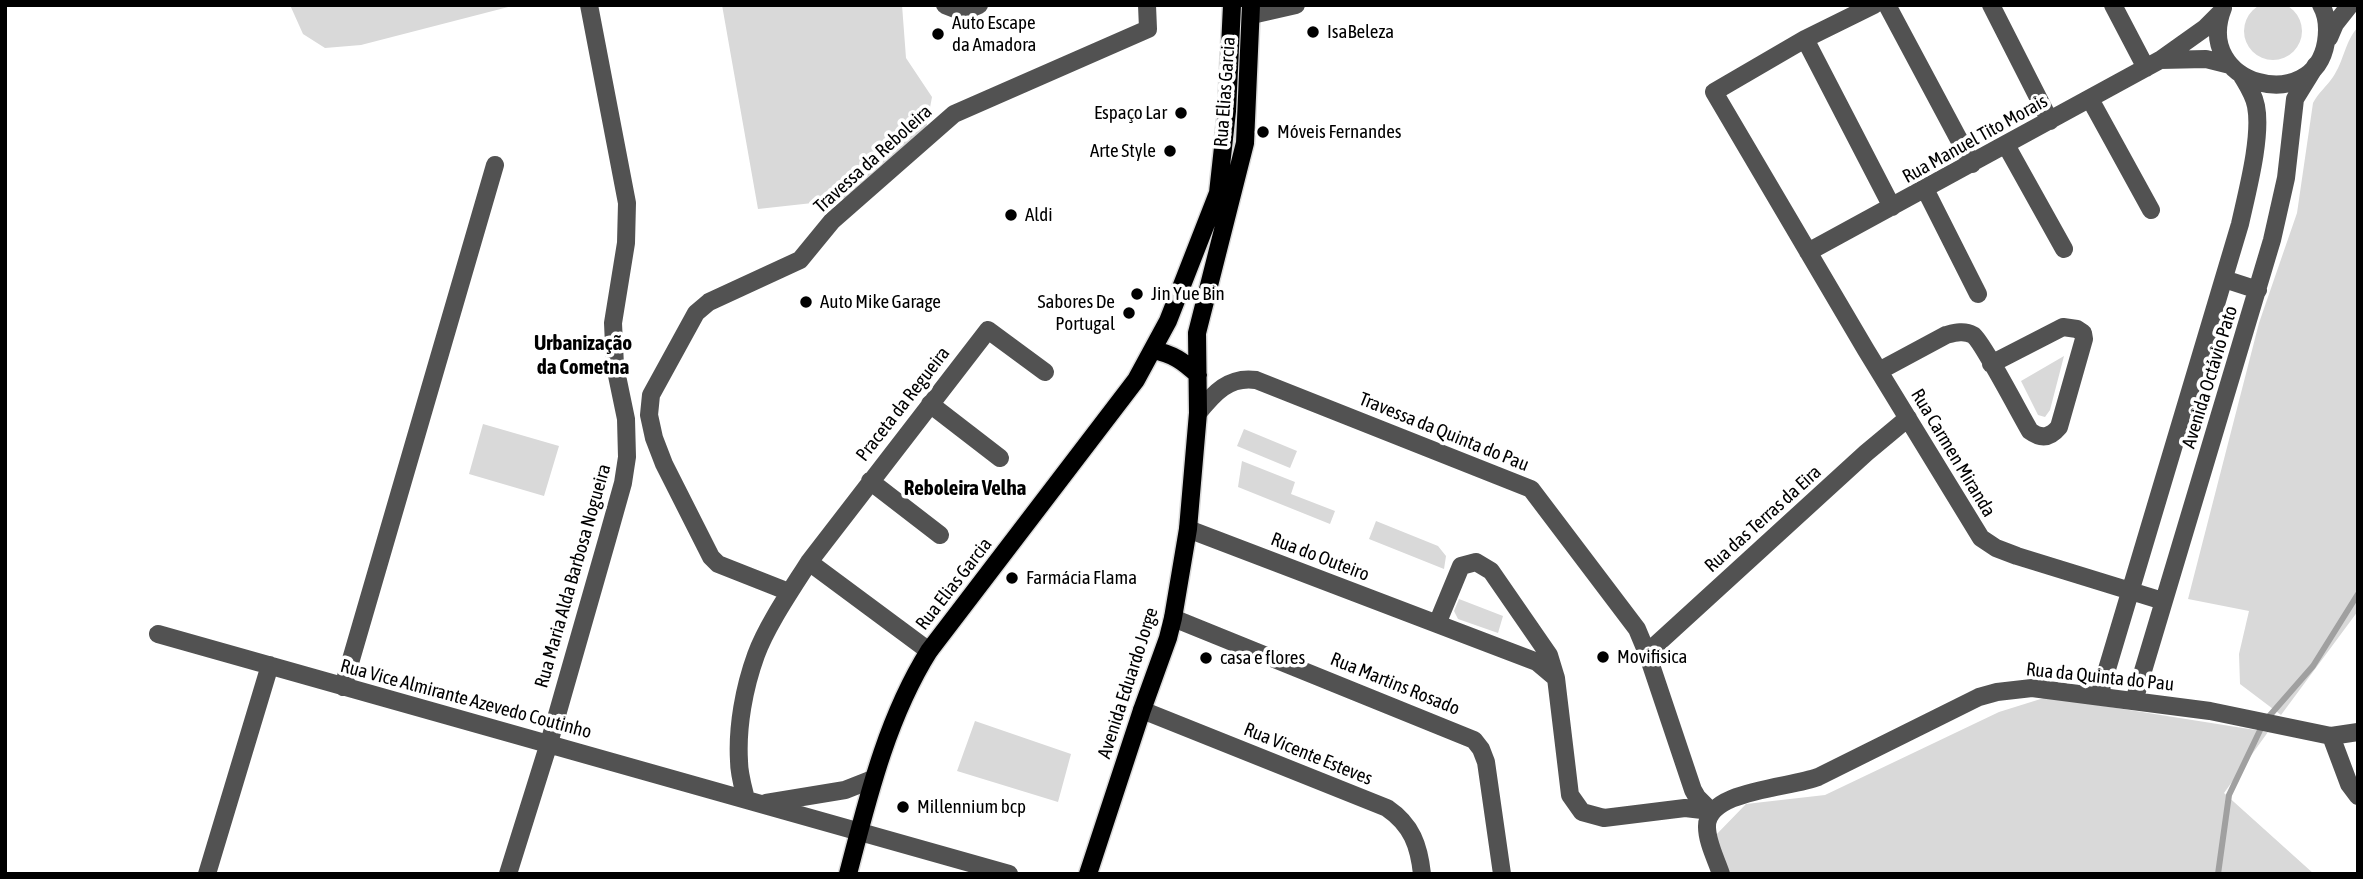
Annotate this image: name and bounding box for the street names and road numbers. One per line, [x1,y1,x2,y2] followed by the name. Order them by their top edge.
[1210,36,1240,148] street label: Rua Elias Garcia
[1899,90,2051,188] street label: Rua Manuel Tito Morais
[809,100,937,218] street label: Travessa da Reboleira
[2178,303,2242,451] street label: Avenida Octávio Pato
[851,342,955,466] street label: Praceta da Regueira
[1906,385,2000,521] street label: Rua Carmen Miranda
[1356,388,1532,476] street label: Travessa da Quinta do Pau
[530,461,616,691] street label: Rua Maria Alda Barbosa Nogueira
[1700,461,1826,577] street label: Rua das Terras da Eira
[1267,528,1373,586] street label: Rua do Outeiro
[911,533,997,635] street label: Rua Elias Garcia
[1093,605,1163,761] street label: Avenida Eduardo Jorge
[1327,648,1463,720] street label: Rua Martins Rosado
[338,654,594,744] street label: Rua Vice Almirante Azevedo Coutinho
[2025,658,2175,696] street label: Rua da Quinta do Pau
[1240,718,1376,790] street label: Rua Vicente Esteves

